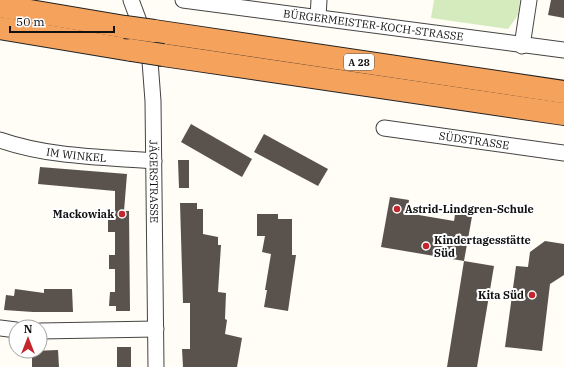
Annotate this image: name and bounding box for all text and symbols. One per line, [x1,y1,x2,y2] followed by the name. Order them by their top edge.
[282,6,464,44] street label: BÜRGERMEISTER-KOCH-STRASSE
[10,8,114,34] scale bar
[16,14,45,29] text: 50 m
[344,54,374,70] road number: A 28
[438,129,510,152] street label: SÜDSTRASSE
[146,140,161,223] street label: JÄGERSTRASSE
[45,145,107,165] street label: IM WINKEL
[405,202,534,216] place label: Astrid-Lindgren-Schule
[392,204,402,214] marker: Astrid-Lindgren-Schule
[53,207,114,221] place label: Mackowiak
[117,209,127,219] marker: Mackowiak
[434,233,531,260] place label: Kindertagesstätte Süd
[421,241,431,251] marker: Kindertagesstätte Süd
[478,288,524,302] place label: Kita Süd
[527,290,537,300] marker: Kita Süd
[8,319,48,359] north arrow
[24,322,33,336] text: N

